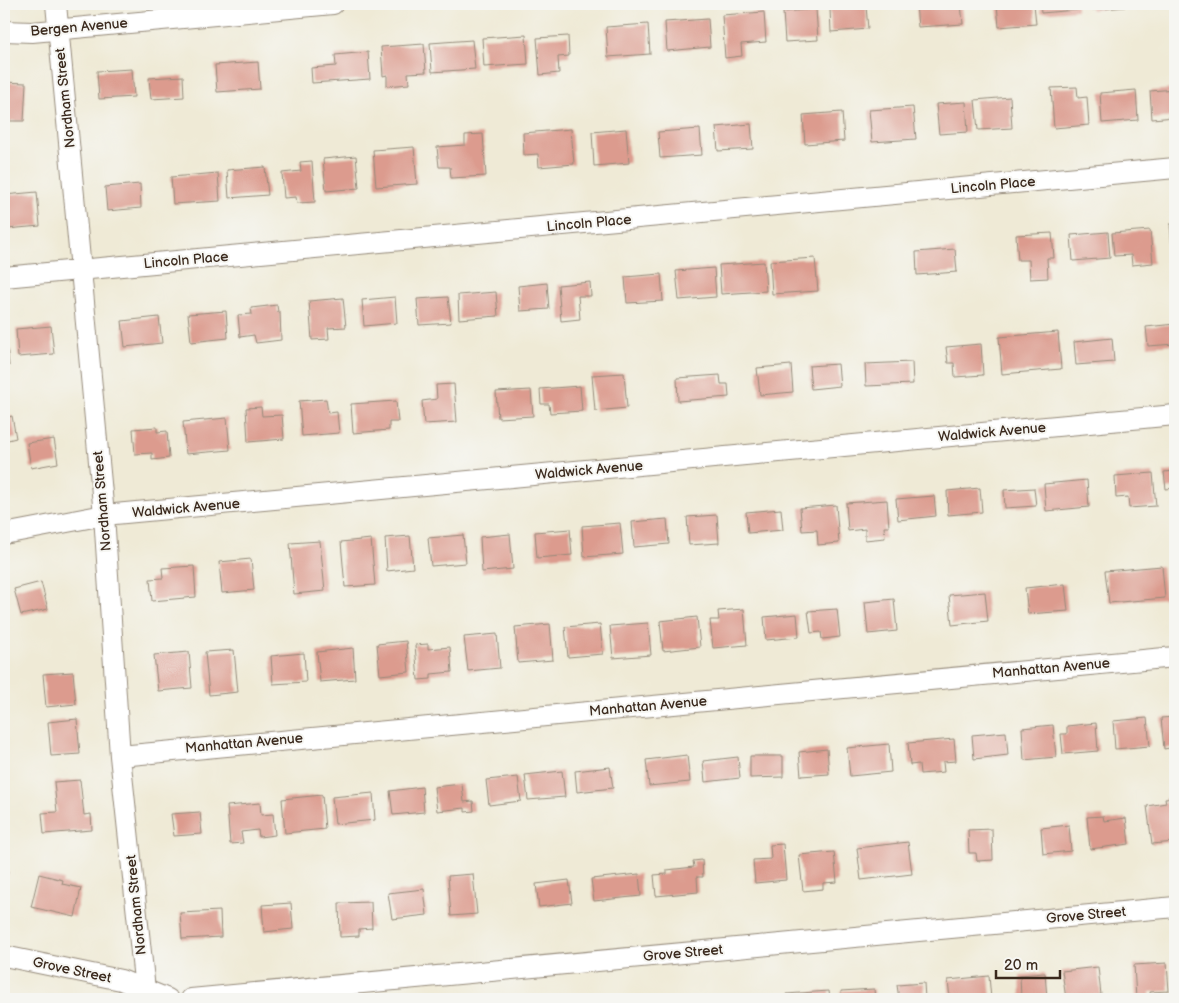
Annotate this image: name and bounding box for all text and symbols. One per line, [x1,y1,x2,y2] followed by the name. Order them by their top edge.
[30,14,128,40] street label: Bergen Avenue
[51,46,79,149] street label: Nordham Street
[950,173,1036,197] street label: Lincoln Place
[546,211,632,235] street label: Lincoln Place
[143,248,229,272] street label: Lincoln Place
[937,419,1047,445] street label: Waldwick Avenue
[89,450,115,552] street label: Nordham Street
[534,457,644,483] street label: Waldwick Avenue
[131,495,241,521] street label: Waldwick Avenue
[991,654,1111,682] street label: Manhattan Avenue
[588,692,708,720] street label: Manhattan Avenue
[184,729,304,757] street label: Manhattan Avenue
[122,853,150,956] street label: Nordham Street
[1045,903,1127,927] street label: Grove Street
[642,941,724,965] street label: Grove Street
[996,948,1060,980] scale bar
[31,953,114,987] street label: Grove Street
[1004,956,1038,975] text: 20 m

